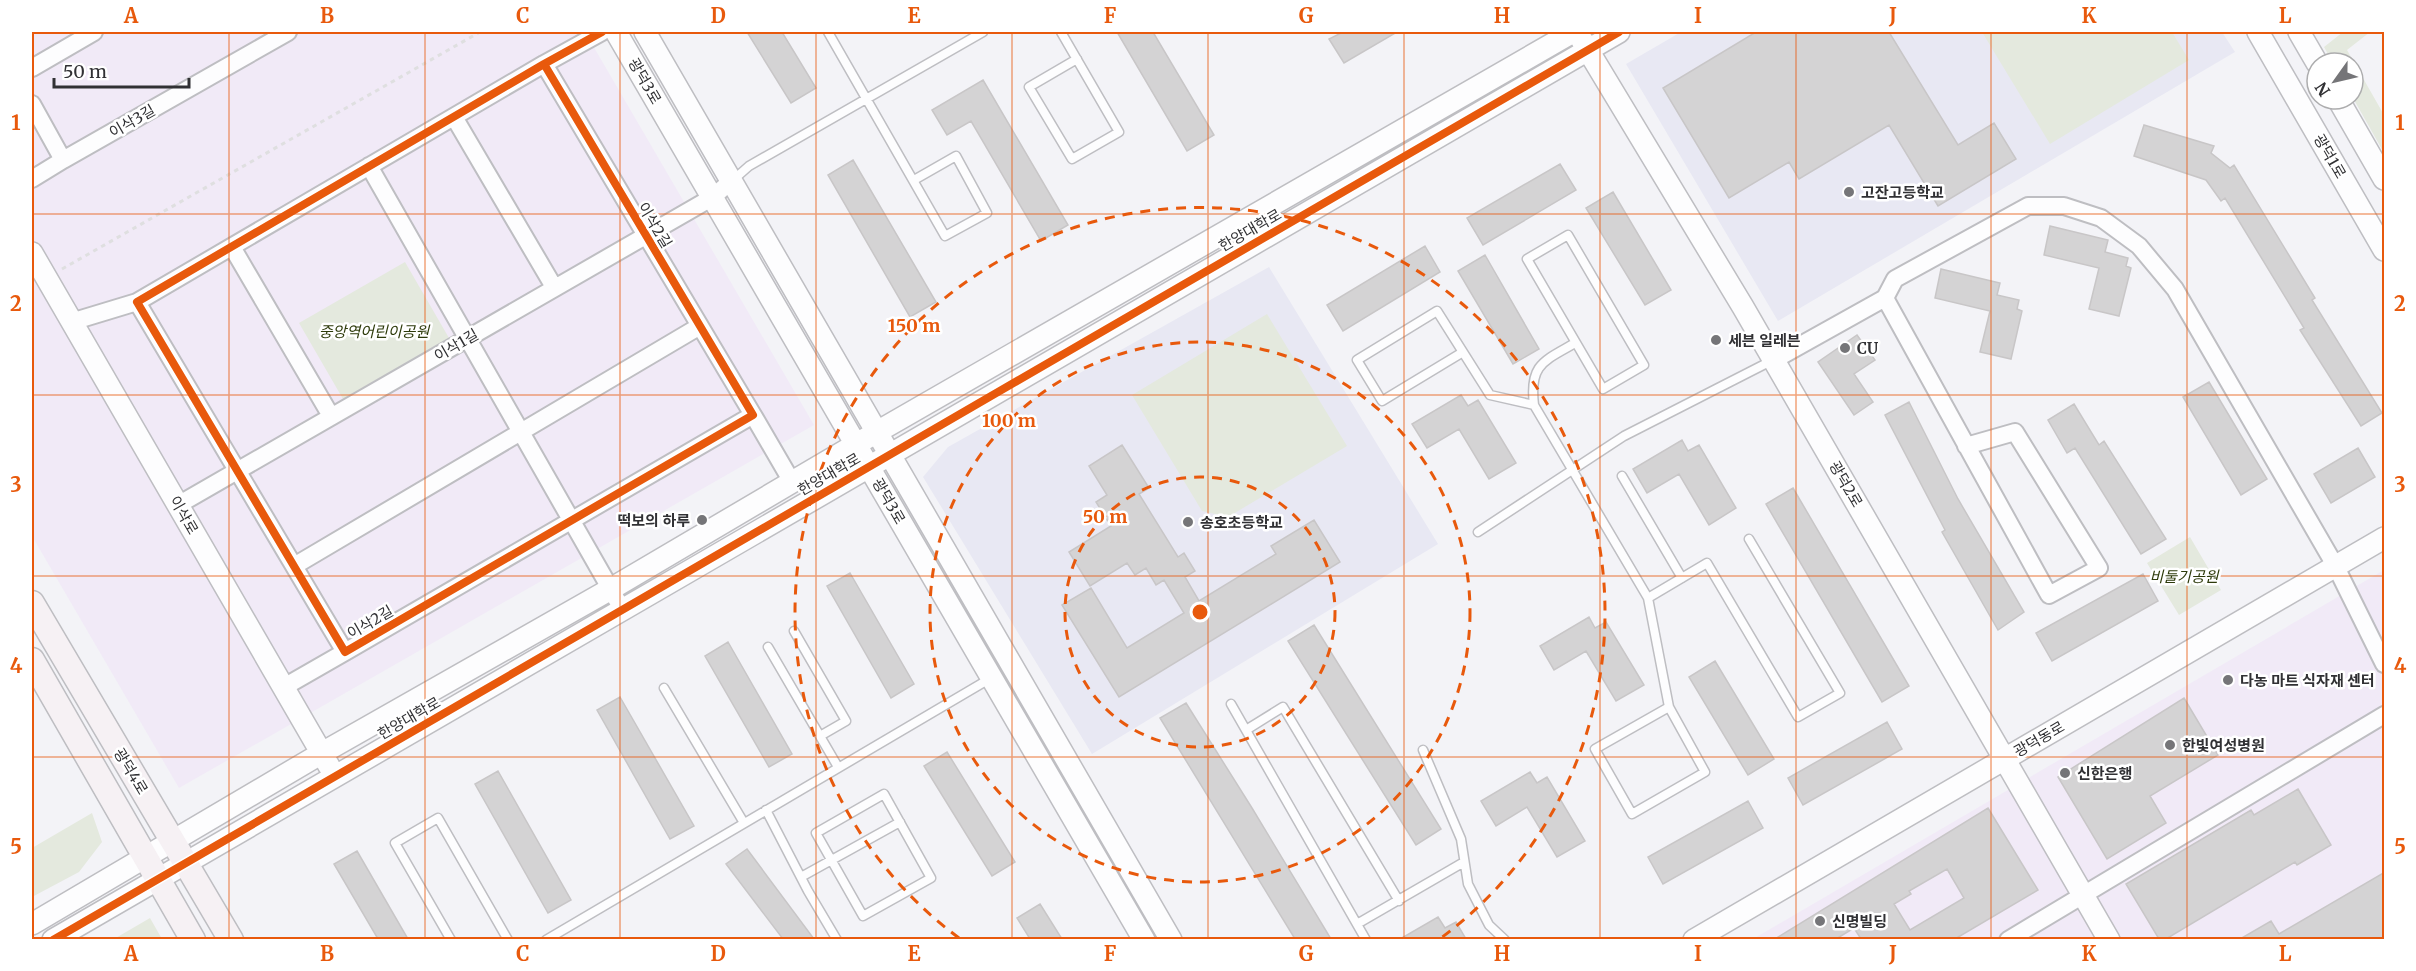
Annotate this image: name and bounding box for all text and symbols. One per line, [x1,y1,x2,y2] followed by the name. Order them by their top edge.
[123,3,139,28] text: A
[320,3,334,28] text: B
[516,3,530,28] text: C
[710,3,726,28] text: D
[907,3,921,28] text: E
[1104,3,1117,28] text: F
[1299,3,1314,28] text: G
[1494,3,1510,28] text: H
[1694,3,1702,28] text: I
[1888,3,1897,28] text: J
[2082,3,2097,28] text: K
[2279,3,2292,28] text: L
[54,51,189,89] scale bar
[2305,51,2365,111] north arrow
[624,55,666,107] street label: 광덕3로
[63,60,107,83] text: 50 m
[2311,78,2334,100] text: N
[106,100,158,142] street label: 이삭3길
[11,110,21,135] text: 1
[2395,110,2405,135] text: 1
[2310,130,2350,182] street label: 광덕1로
[1861,183,1944,202] place label: 고잔고등학교
[1842,185,1856,199] marker: 고잔고등학교
[634,199,676,251] street label: 이삭2길
[1215,205,1285,255] street label: 한양대학로
[10,291,22,316] text: 2
[2394,291,2406,316] text: 2
[888,314,940,337] text: 150 m
[319,322,430,341] park label: 중앙역어린이공원
[430,325,482,365] street label: 이삭1길
[1728,331,1801,350] place label: 세븐 일레븐
[1709,333,1723,347] marker: 세븐 일레븐
[1857,339,1878,358] place label: CU
[1838,341,1852,355] marker: CU
[982,409,1036,432] text: 100 m
[794,449,864,499] street label: 한양대학로
[1825,457,1867,511] street label: 광덕2로
[10,472,22,497] text: 3
[2394,472,2406,497] text: 3
[868,475,910,527] street label: 광덕3로
[165,492,203,538] street label: 이삭로
[1083,505,1127,528] text: 50 m
[617,511,690,530] place label: 떡보의 하루
[695,513,709,527] marker: 떡보의 하루
[1200,513,1283,532] place label: 송호초등학교
[1181,515,1195,529] marker: 송호초등학교
[2149,567,2220,586] park label: 비둘기공원
[343,601,397,643] street label: 이삭2길
[1190,602,1210,622] centre of rings
[10,653,23,678] text: 4
[2394,653,2407,678] text: 4
[2240,671,2375,690] place label: 다농 마트 식자재 센터
[2221,673,2235,687] marker: 다농 마트 식자재 센터
[374,693,444,743] street label: 한양대학로
[2010,717,2068,761] street label: 광덕동로
[2182,736,2265,755] place label: 한빛여성병원
[2163,738,2177,752] marker: 한빛여성병원
[110,744,152,798] street label: 광덕4로
[2077,764,2132,783] place label: 신한은행
[2058,766,2072,780] marker: 신한은행
[10,834,22,859] text: 5
[2394,834,2406,859] text: 5
[1832,912,1887,931] place label: 신명빌딩
[1813,914,1827,928] marker: 신명빌딩
[123,941,139,966] text: A
[320,941,334,966] text: B
[516,941,530,966] text: C
[710,941,726,966] text: D
[907,941,921,966] text: E
[1104,941,1117,966] text: F
[1299,941,1314,966] text: G
[1494,941,1510,966] text: H
[1694,941,1702,966] text: I
[1888,941,1897,966] text: J
[2082,941,2097,966] text: K
[2279,941,2292,966] text: L

